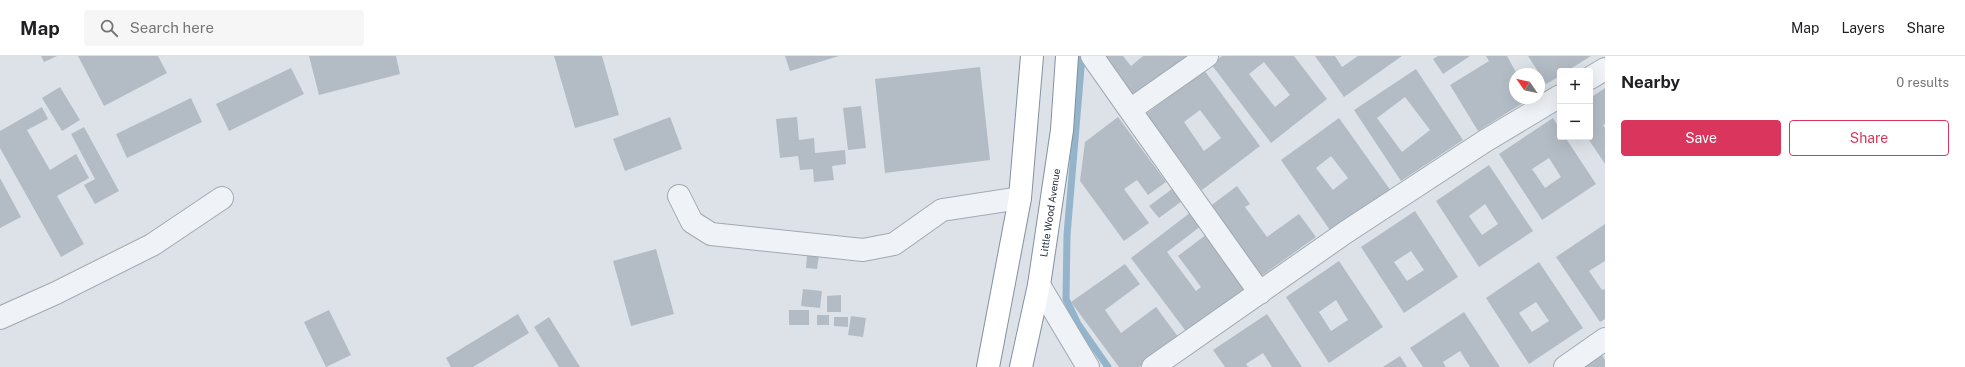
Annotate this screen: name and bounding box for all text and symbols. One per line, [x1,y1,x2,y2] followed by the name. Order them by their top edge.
[84,10,364,46] search box
[20,17,60,39] text: Map
[98,17,120,39] icon: search
[130,19,214,36] text: Search here
[1791,20,1819,36] text: Map
[1841,20,1885,36] text: Layers
[1907,20,1945,36] text: Share
[1509,68,1545,104] north arrow
[1557,68,1593,140] map controls
[1557,68,1593,104] button: +
[1621,72,1680,92] text: Nearby
[1896,75,1949,90] text: 0 results
[1557,104,1593,140] button: −
[1621,120,1781,156] button: Save
[1789,120,1949,156] button: Share
[1037,167,1062,258] street label: Little Wood Avenue

